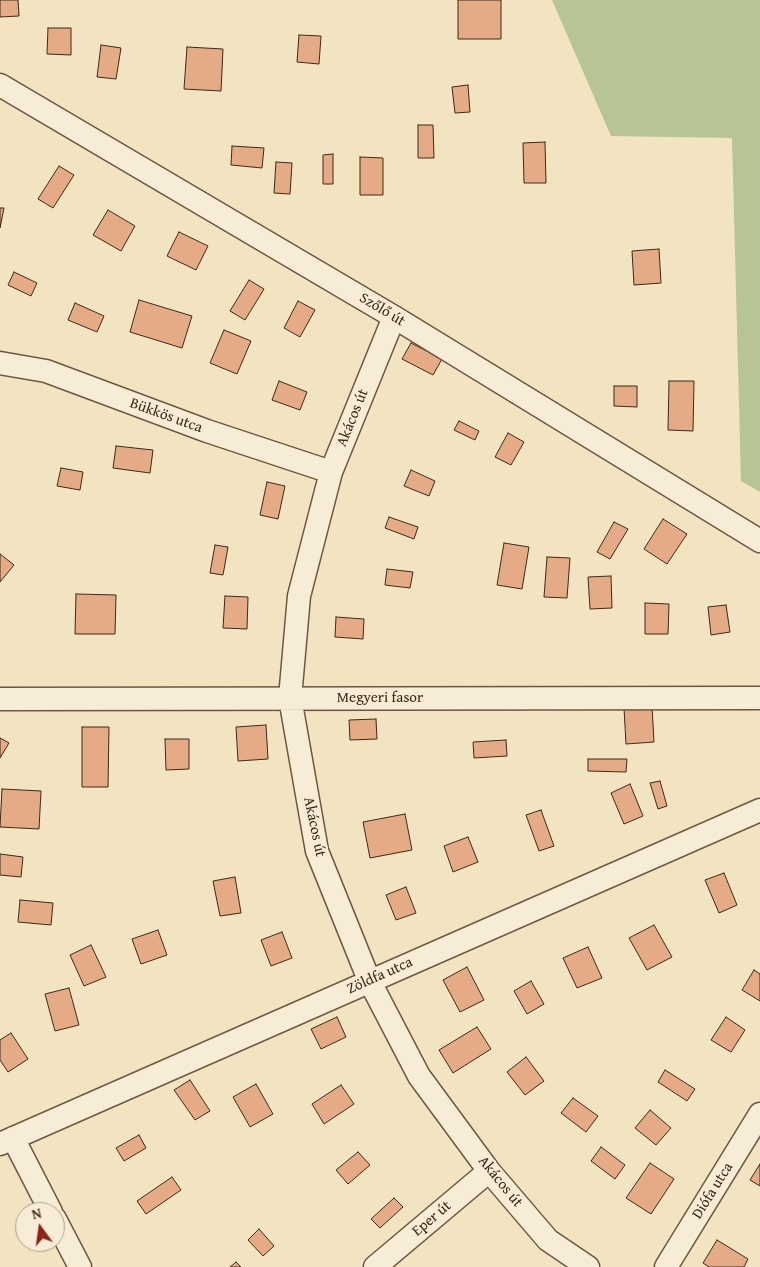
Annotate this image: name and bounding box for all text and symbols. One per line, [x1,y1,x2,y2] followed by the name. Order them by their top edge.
[356,289,408,331] street label: Szőlő út
[333,386,373,450] street label: Akácos út
[127,395,205,437] street label: Bükkös utca
[337,689,423,707] street label: Megyeri fasor
[299,795,329,859] street label: Akácos út
[344,954,416,998] street label: Zöldfa utca
[474,1153,526,1211] street label: Akácos út
[689,1159,737,1223] street label: Diófa utca
[409,1197,455,1241] street label: Eper út
[15,1202,65,1252] north arrow
[30,1203,44,1224] text: N

